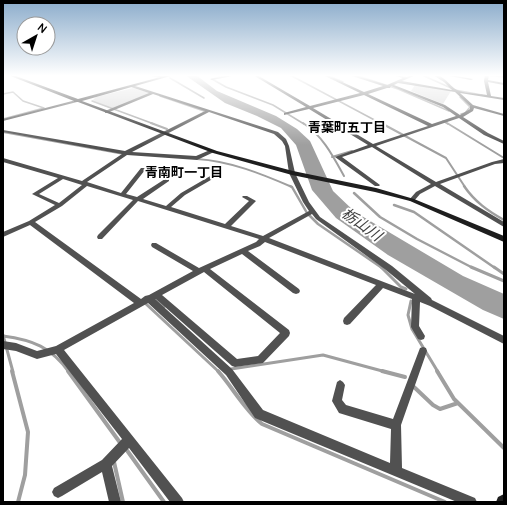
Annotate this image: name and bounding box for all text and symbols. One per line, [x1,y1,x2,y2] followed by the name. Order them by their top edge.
[16,16,56,56] north arrow
[35,20,50,36] text: N
[308,118,386,136] district label: 青葉町五丁目
[145,163,223,181] district label: 青南町一丁目
[338,202,388,247] water label: 栃山川

